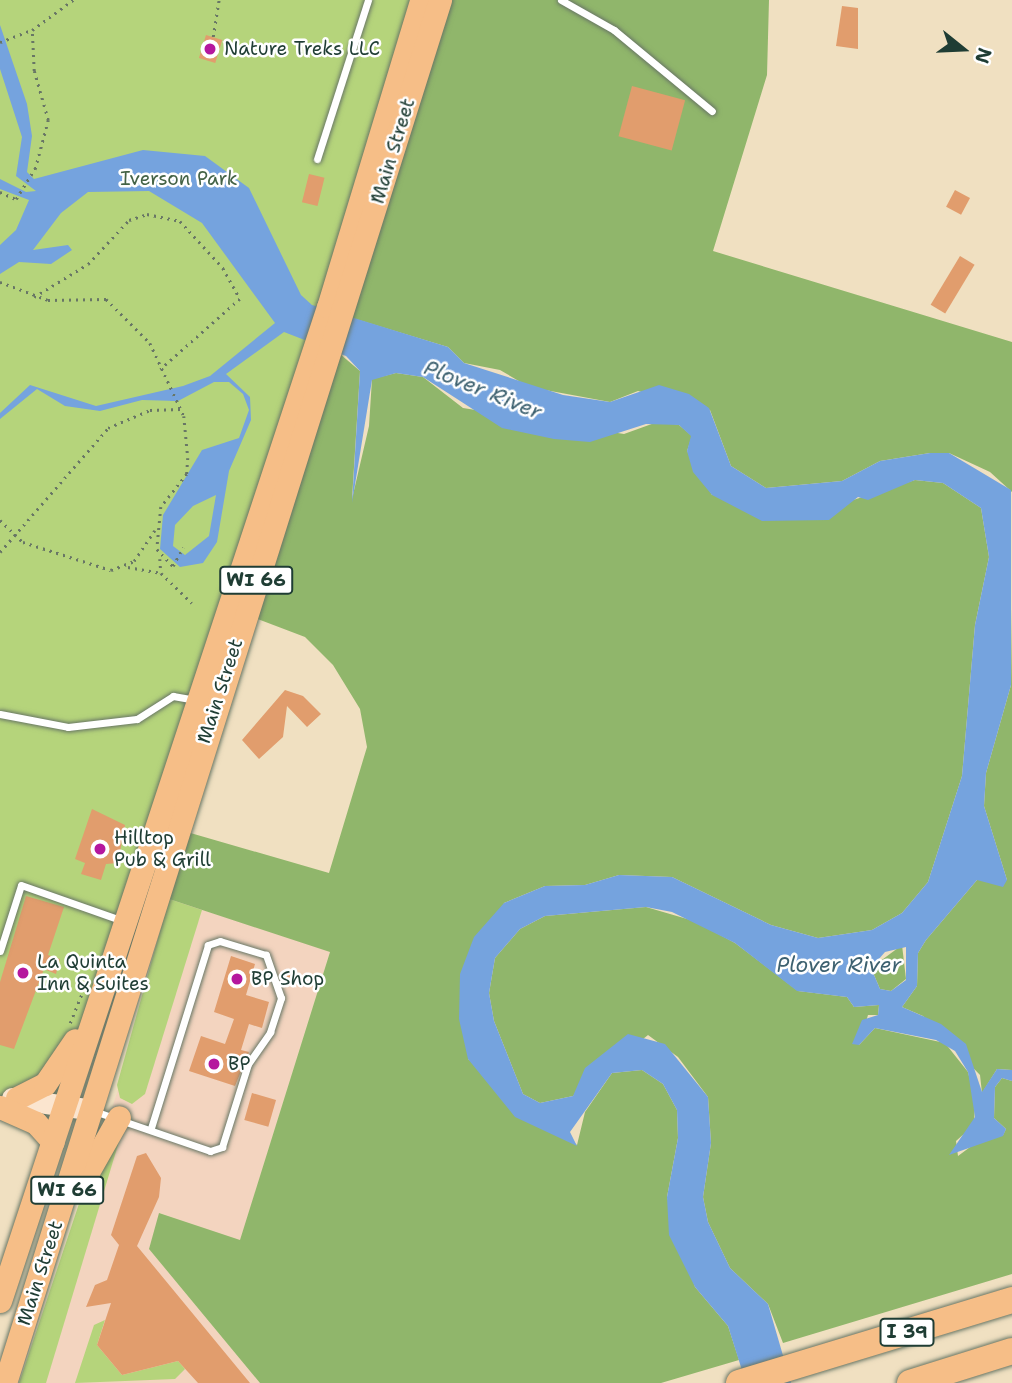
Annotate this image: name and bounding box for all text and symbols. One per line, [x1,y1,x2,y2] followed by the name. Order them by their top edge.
[928,14,998,84] north arrow
[224,38,380,60] place label: Nature Treks LLC
[202,41,218,57] marker: Nature Treks LLC
[969,45,998,67] text: N
[366,96,420,206] street label: Main Street
[120,168,238,190] park label: Iverson Park
[420,355,546,425] water label: Plover River
[218,566,294,594] road number: WI 66
[192,636,248,746] street label: Main Street
[114,827,211,871] place label: Hilltop Pub & Grill
[92,841,108,857] marker: Hilltop Pub & Grill
[37,951,149,995] place label: La Quinta Inn & Suites
[777,952,901,978] water label: Plover River
[15,965,31,981] marker: La Quinta Inn & Suites
[251,968,324,990] place label: BP Shop
[229,971,245,987] marker: BP Shop
[228,1053,250,1075] place label: BP
[206,1056,222,1072] marker: BP
[28,1176,106,1204] road number: WI 66
[12,1218,68,1328] street label: Main Street
[879,1317,935,1346] road number: I 39

